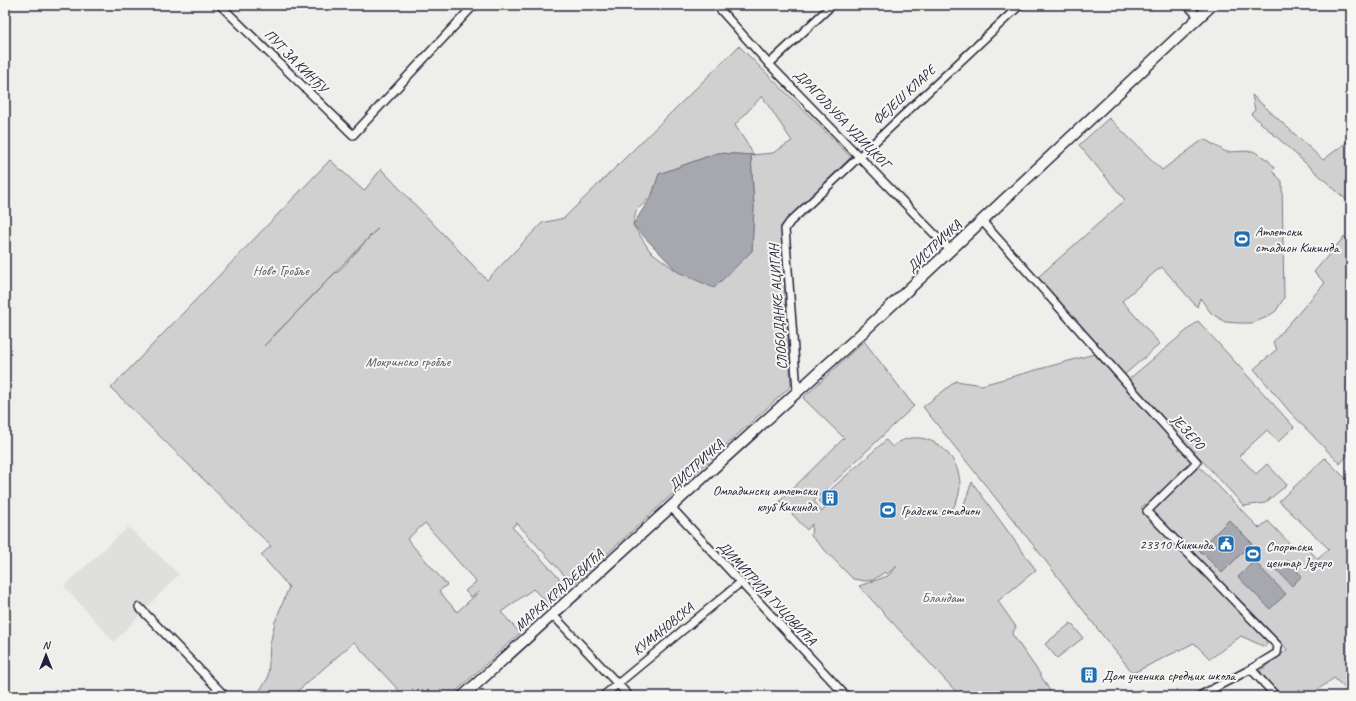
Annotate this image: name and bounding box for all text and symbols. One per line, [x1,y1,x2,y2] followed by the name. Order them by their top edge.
[261,26,333,98] street label: ПУТ ЗА КИНЂУ
[869,60,941,129] street label: ФЕЈЕШ КЛАРЕ
[790,66,895,174] street label: ДРАГОЉУБА УДИЦКОГ
[903,216,966,276] street label: ДИСТРИЧКА
[1255,223,1340,256] place label: Атлетски стадион Кикинда
[1232,229,1252,249] sports icon: Атлетски стадион Кикинда
[765,242,791,370] street label: СЛОБОДАНКЕ АЦИГАН
[253,262,310,279] park label: Ново Гробље
[366,353,452,370] park label: Мокринско гробље
[1167,410,1209,454] street label: ЈЕЗЕРО
[665,435,728,494] street label: ДИСТРИЧКА
[713,482,819,515] place label: Омладински атлетски клуб Кикинда
[820,488,840,508] building icon: Омладински атлетски клуб Кикинда
[878,500,898,520] sports icon: Градски стадион
[901,502,981,519] place label: Градски стадион
[1216,534,1236,554] public building icon: 23310 Кикинда
[1139,536,1214,553] place label: 23310 Кикинда
[714,537,820,649] street label: ДИМИТРИЈА ТУЦОВИЋА
[1266,538,1332,571] place label: Спортски центар Језеро
[1243,544,1263,564] sports icon: Спортски центар Језеро
[511,545,608,634] street label: МАРКА КРАЉЕВИЋА
[922,589,965,606] park label: Бландаш
[629,599,698,659] street label: КУМАНОВСКА
[26,635,66,675] north arrow
[43,638,52,652] text: N
[1079,665,1099,685] building icon: Дом ученика средњих школа
[1102,667,1236,684] place label: Дом ученика средњих школа

